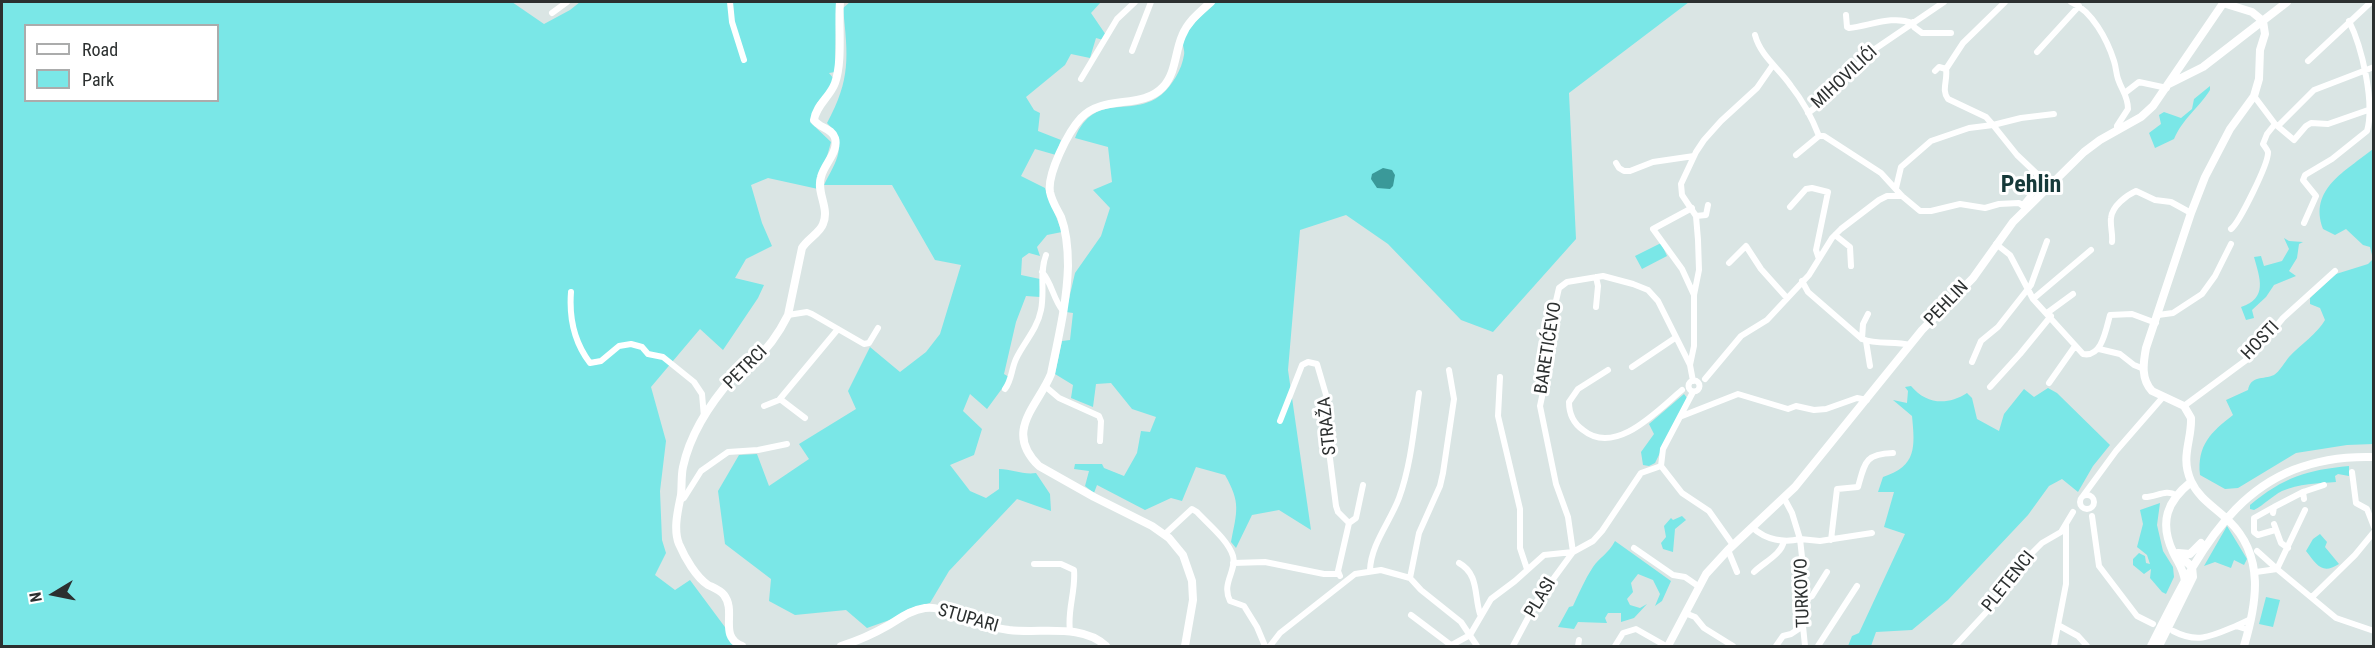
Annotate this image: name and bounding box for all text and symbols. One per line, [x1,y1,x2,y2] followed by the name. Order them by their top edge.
[24,24,219,102] legend
[82,39,118,60] text: Road
[1808,42,1882,114] street label: MIHOVILIĆI
[82,69,114,90] text: Park
[2001,172,2061,200] district label: Pehlin
[1920,277,1974,331] street label: PEHLIN
[1531,301,1567,395] street label: BARETIĆEVO
[2238,317,2284,365] street label: HOSTI
[720,342,772,394] street label: PETRCI
[1314,396,1342,456] street label: STRAŽA
[1978,547,2040,617] street label: PLETENCI
[1791,558,1815,628] street label: TURKOVO
[24,564,84,624] north arrow
[1521,574,1561,622] street label: PLASI
[26,591,46,604] text: N
[935,600,1001,638] street label: STUPARI

